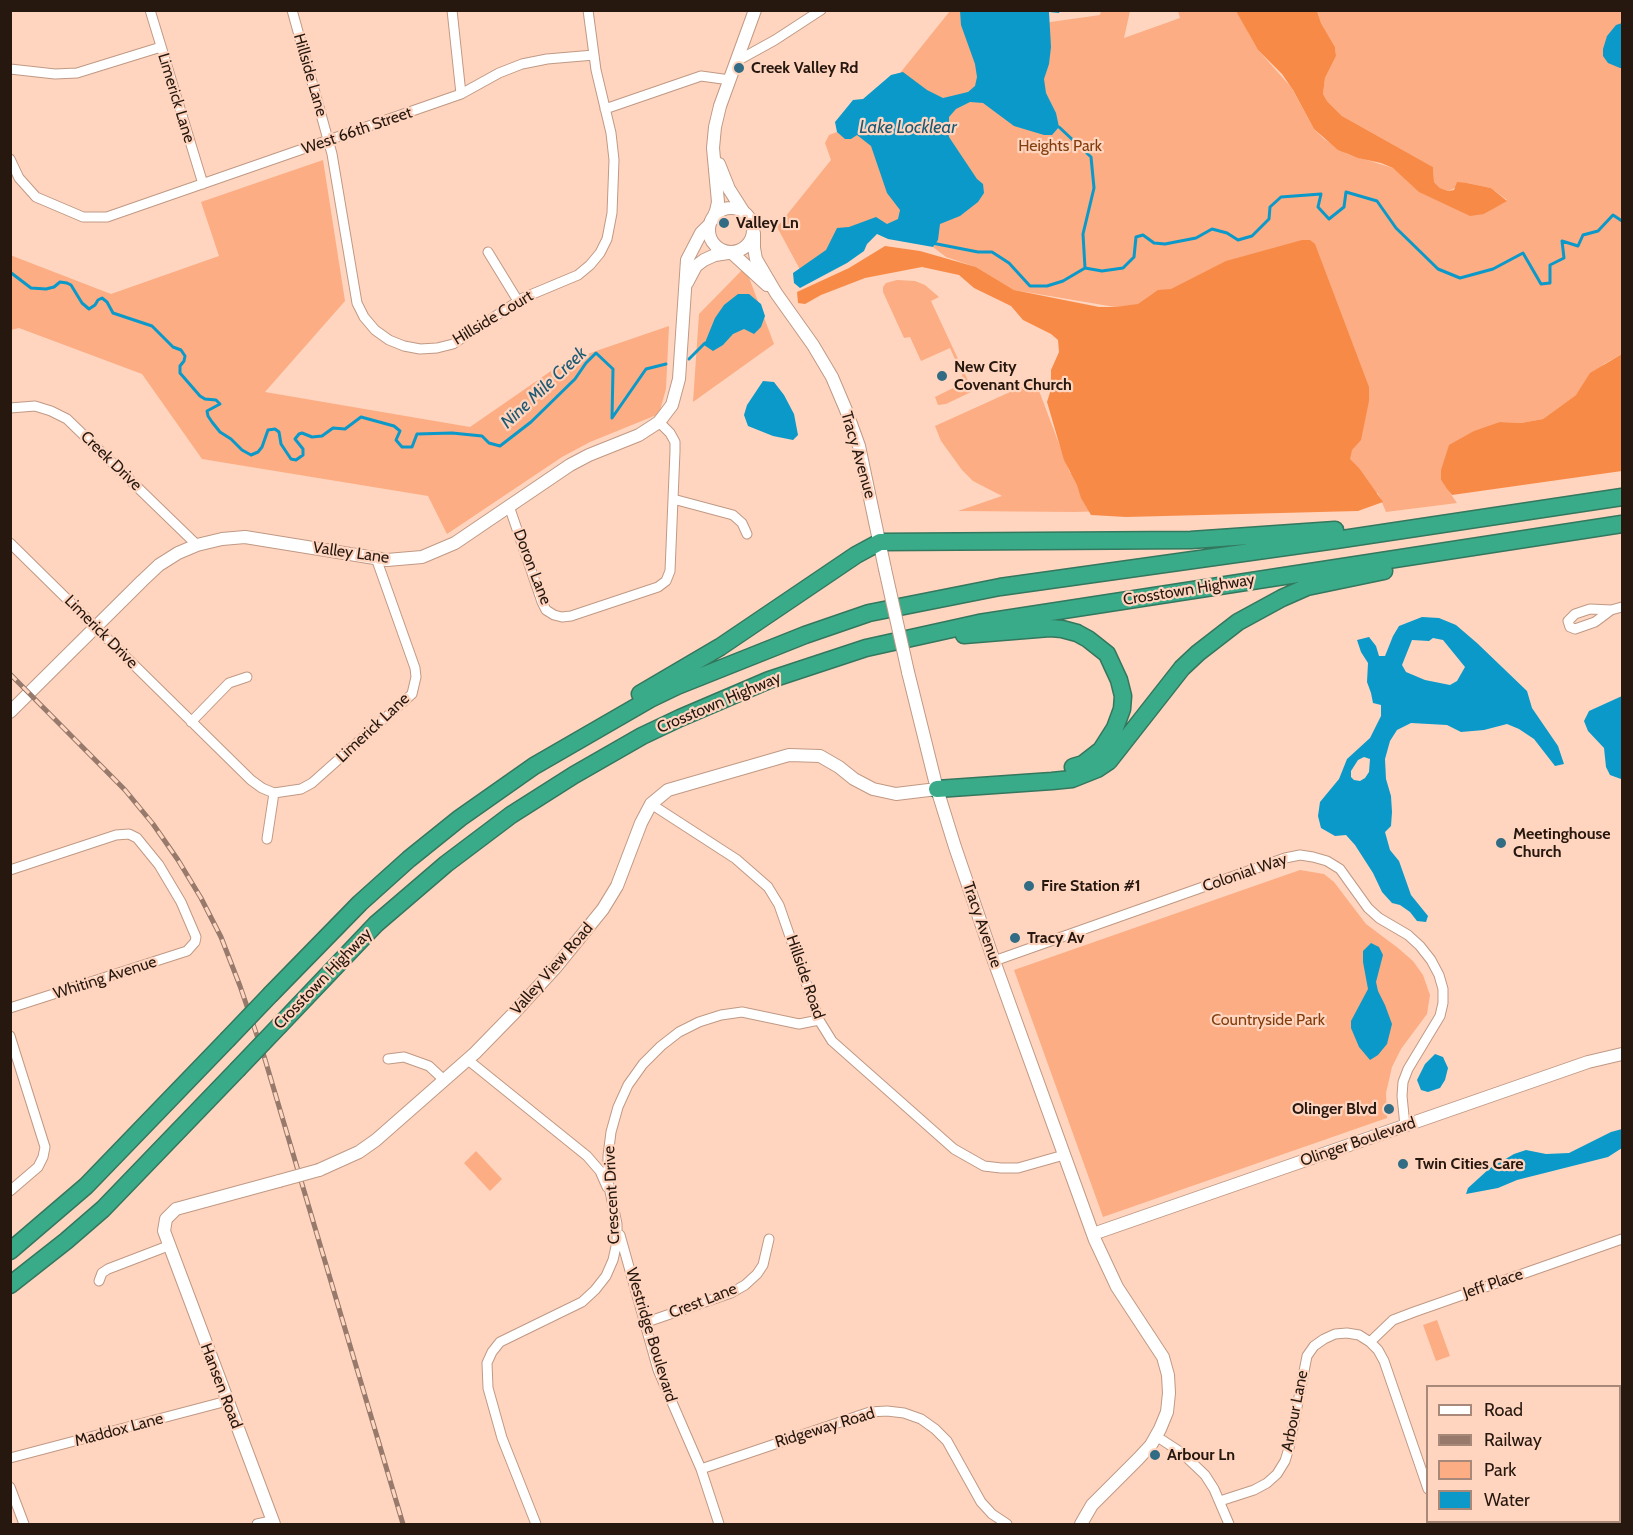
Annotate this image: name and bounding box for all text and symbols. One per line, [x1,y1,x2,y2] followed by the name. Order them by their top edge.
[289,31,331,119] street label: Hillside Lane
[153,51,199,145] street label: Limerick Lane
[751,58,858,78] place label: Creek Valley Rd
[732,61,746,75] marker: Creek Valley Rd
[299,103,415,159] street label: West 66th Street
[859,117,957,139] water label: Lake Locklear
[1018,136,1102,156] park label: Heights Park
[736,213,799,233] place label: Valley Ln
[717,216,731,230] marker: Valley Ln
[449,287,537,349] street label: Hillside Court
[497,343,591,433] water label: Nine Mile Creek
[954,357,1072,395] place label: New City Covenant Church
[935,369,949,383] marker: New City Covenant Church
[836,409,880,501] street label: Tracy Avenue
[76,427,146,495] street label: Creek Drive
[509,527,555,607] street label: Doron Lane
[312,538,390,568] street label: Valley Lane
[1122,570,1256,610] street label: Crosstown Highway
[60,591,142,673] street label: Limerick Drive
[654,668,784,738] street label: Crosstown Highway
[332,689,414,767] street label: Limerick Lane
[1513,824,1611,862] place label: Meetinghouse Church
[1494,836,1508,850] marker: Meetinghouse Church
[1200,850,1290,896] street label: Colonial Way
[1041,876,1141,896] place label: Fire Station #1
[1022,879,1036,893] marker: Fire Station #1
[958,880,1006,970] street label: Tracy Avenue
[507,919,597,1019] street label: Valley View Road
[270,925,376,1033] street label: Crosstown Highway
[1027,928,1085,948] place label: Tracy Av
[1008,931,1022,945] marker: Tracy Av
[782,933,828,1021] street label: Hillside Road
[51,952,159,1004] street label: Whiting Avenue
[1211,1010,1325,1030] park label: Countryside Park
[1292,1099,1377,1119] place label: Olinger Blvd
[1382,1102,1396,1116] marker: Olinger Blvd
[1298,1113,1418,1171] street label: Olinger Boulevard
[600,1145,624,1245] street label: Crescent Drive
[1415,1154,1524,1174] place label: Twin Cities Care
[1396,1157,1410,1171] marker: Twin Cities Care
[621,1265,681,1405] street label: Westridge Boulevard
[1461,1265,1525,1303] street label: Jeff Place
[666,1279,740,1323] street label: Crest Lane
[196,1341,246,1431] street label: Hansen Road
[1278,1369,1312,1453] street label: Arbour Lane
[1426,1385,1621,1523] legend
[1484,1399,1523,1421] text: Road
[773,1404,877,1452] street label: Ridgeway Road
[73,1409,165,1451] street label: Maddox Lane
[1484,1429,1542,1451] text: Railway
[1167,1445,1235,1465] place label: Arbour Ln
[1148,1448,1162,1462] marker: Arbour Ln
[1484,1459,1516,1481] text: Park
[1484,1489,1530,1511] text: Water

